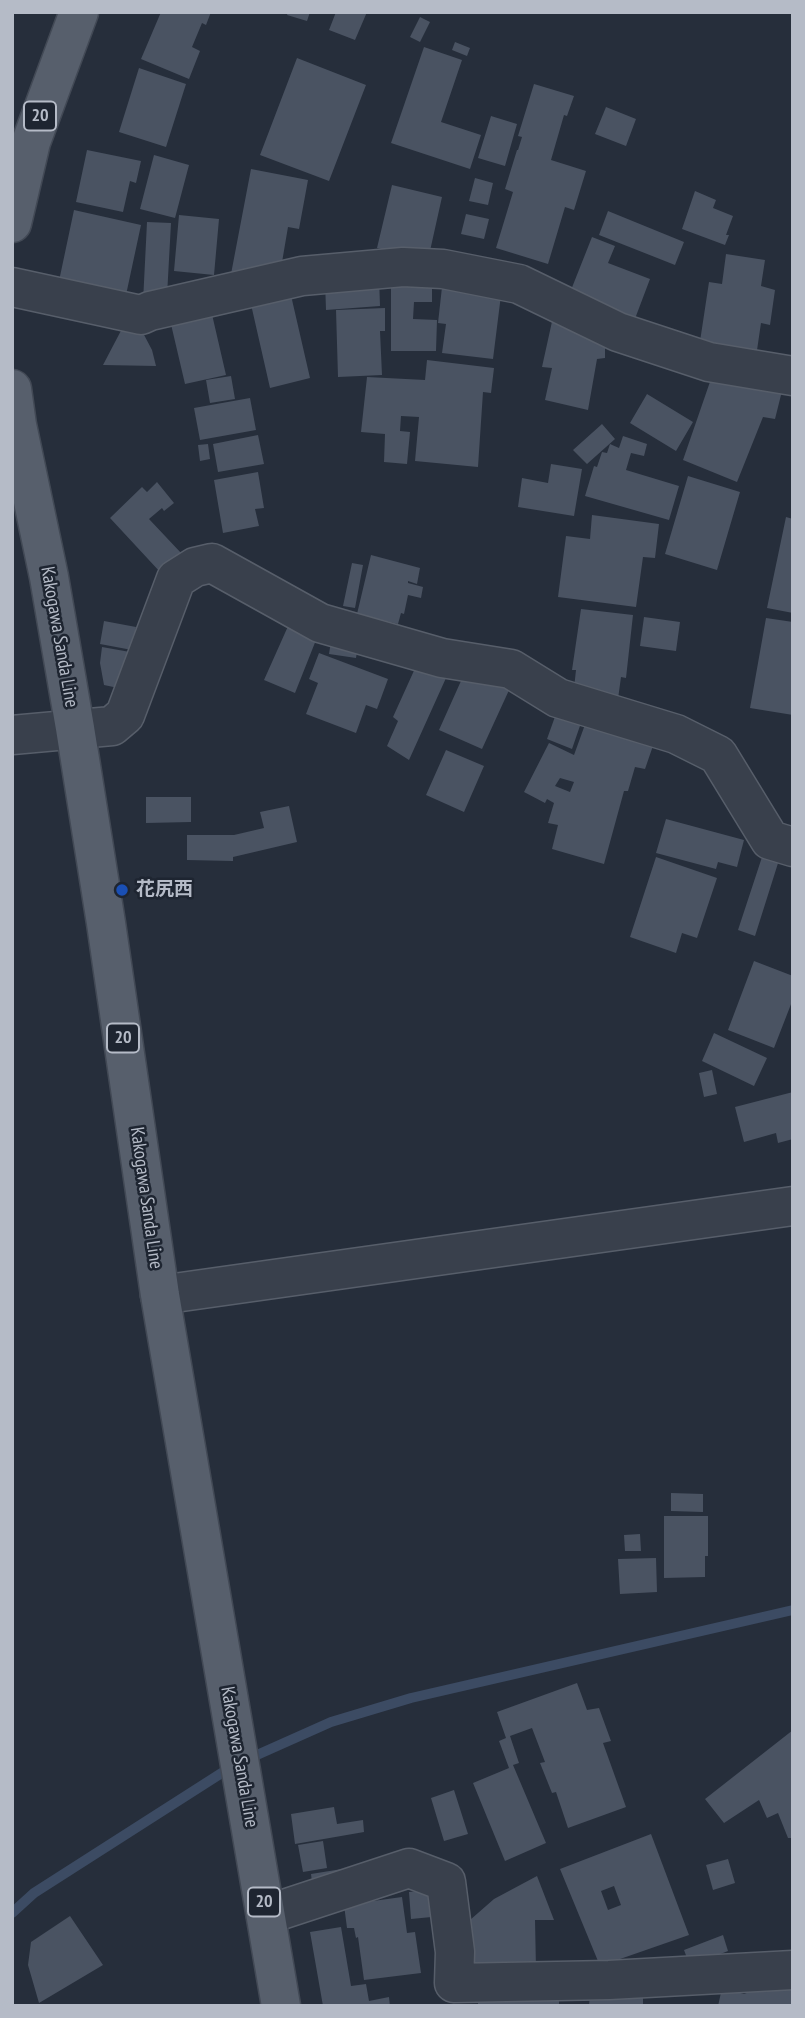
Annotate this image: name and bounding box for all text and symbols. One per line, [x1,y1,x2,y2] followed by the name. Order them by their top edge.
[24,102,56,131] road number: 20
[35,565,83,709] street label: Kakogawa Sanda Line
[136,879,193,901] place label: 花尻西
[114,882,130,898] marker: 花尻西
[107,1023,139,1052] road number: 20
[125,1126,167,1270] street label: Kakogawa Sanda Line
[215,1685,263,1829] street label: Kakogawa Sanda Line
[248,1888,280,1916] road number: 20

